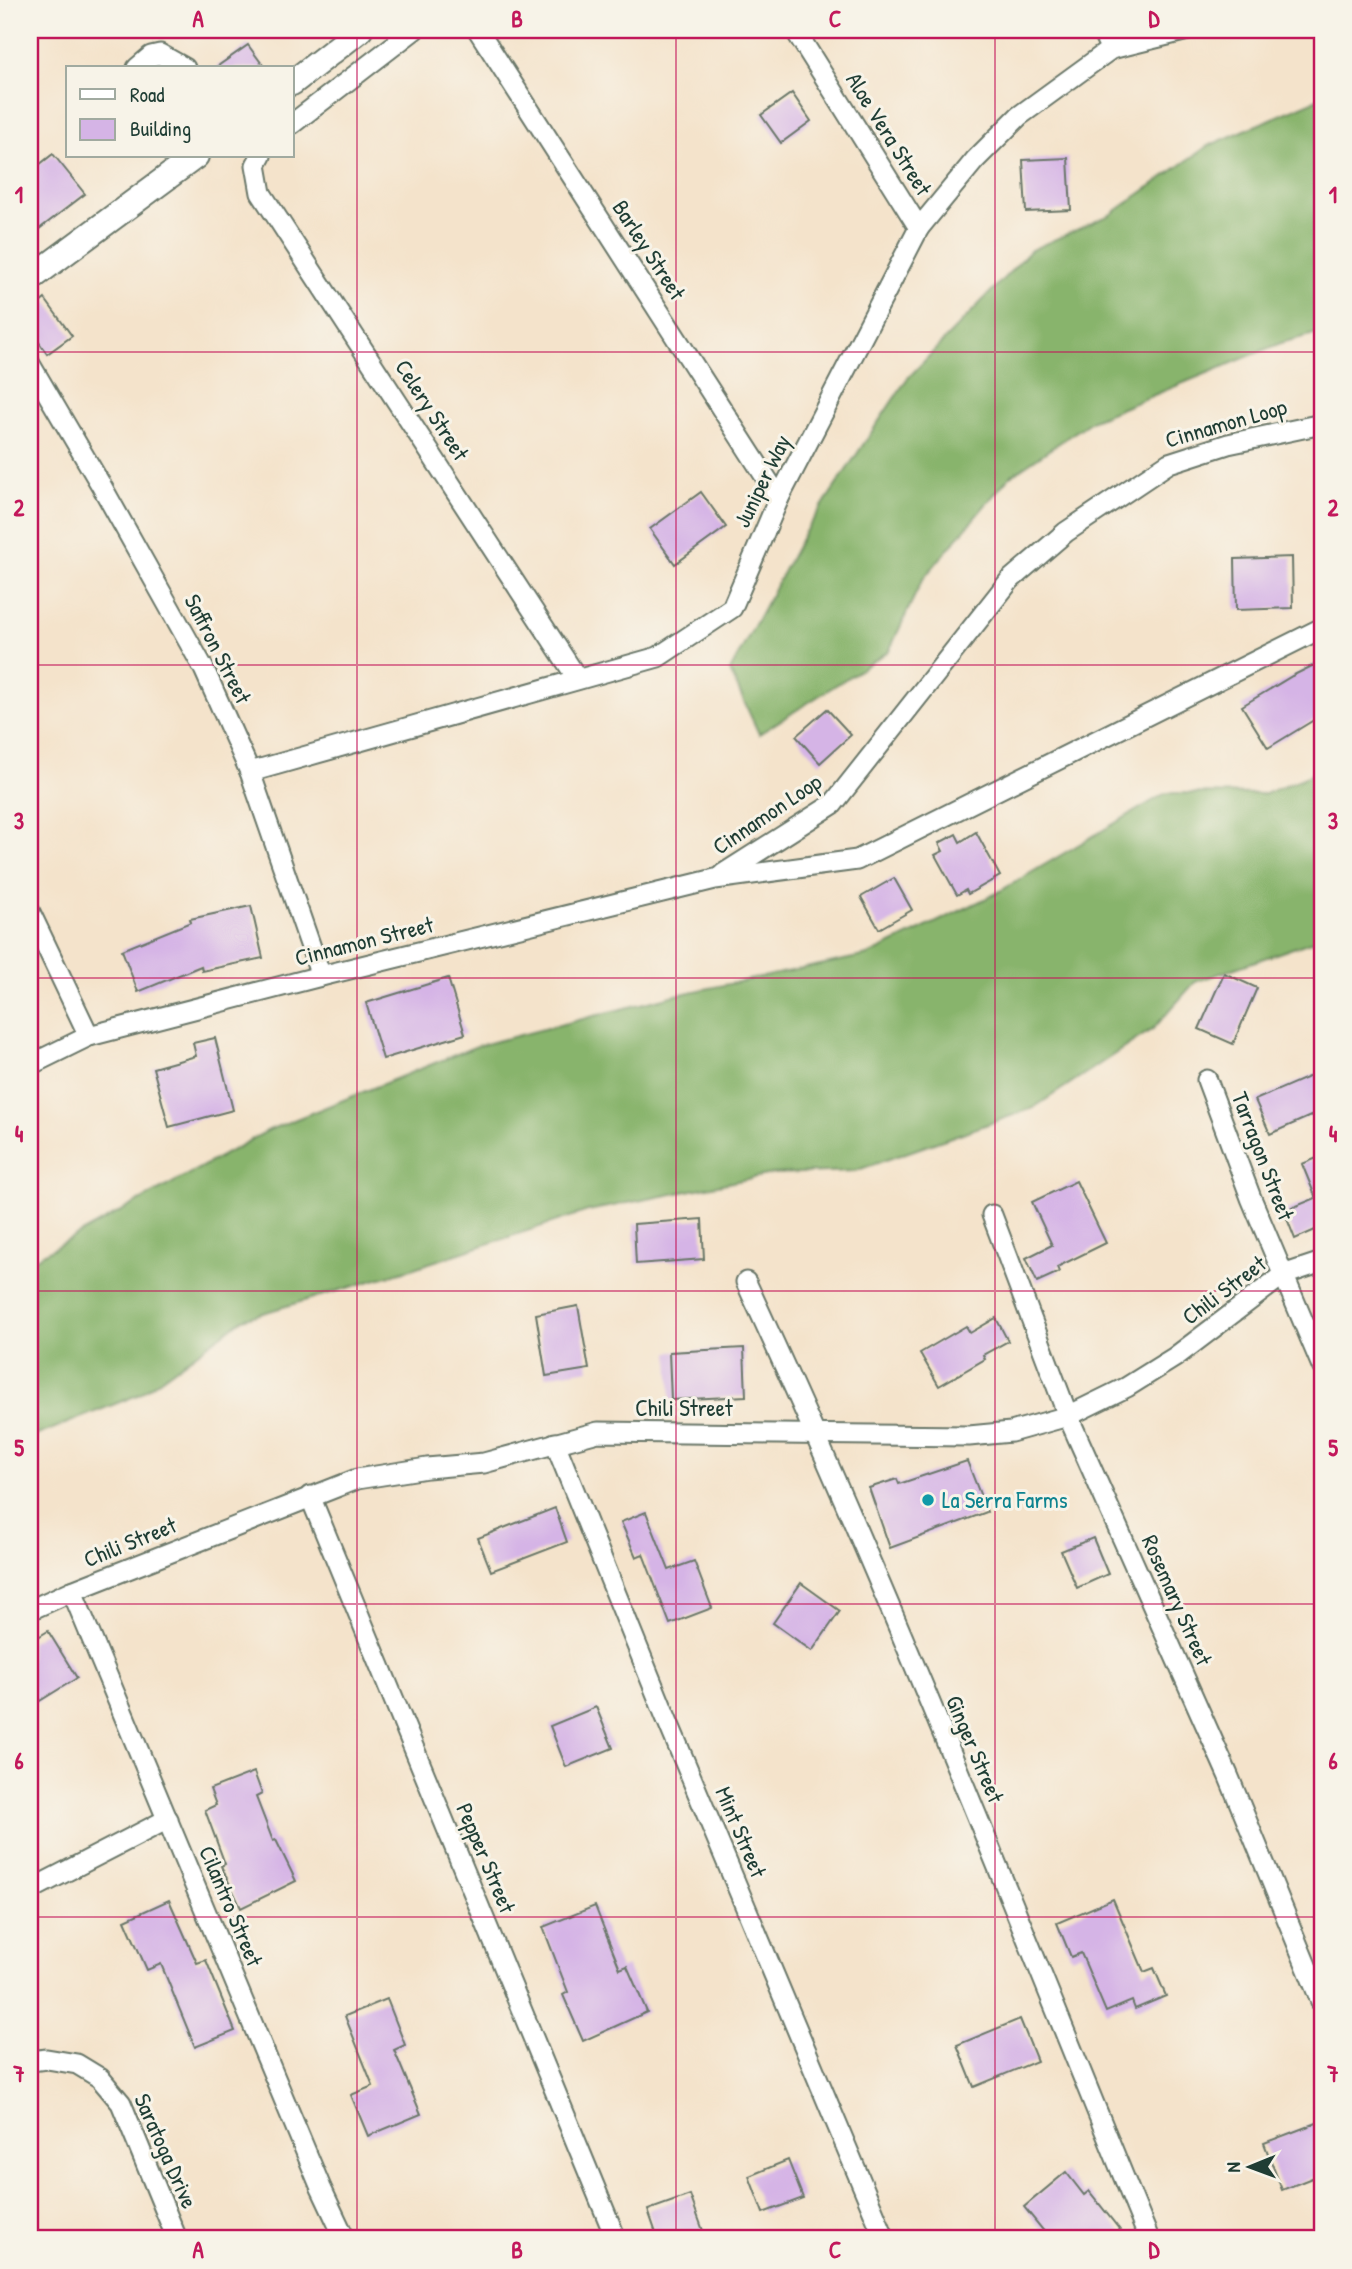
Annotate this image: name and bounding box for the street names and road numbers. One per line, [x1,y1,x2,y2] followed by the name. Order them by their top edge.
[839,66,940,202] street label: Aloe Vera Street
[606,194,694,307] street label: Barley Street
[388,353,477,467] street label: Celery Street
[1161,390,1290,455] street label: Cinnamon Loop
[726,429,797,532] street label: Juniper Way
[178,589,260,710] street label: Saffron Street
[706,766,827,861] street label: Cinnamon Loop
[291,908,437,973] street label: Cinnamon Street
[1225,1087,1303,1226] street label: Tarragon Street
[1175,1247,1273,1331] street label: Chili Street
[635,1392,734,1423] street label: Chili Street
[79,1508,182,1574] street label: Chili Street
[1135,1530,1220,1671] street label: Rosemary Street
[939,1690,1012,1808] street label: Ginger Street
[708,1782,775,1883] street label: Mint Street
[449,1798,524,1919] street label: Pepper Street
[192,1841,271,1972] street label: Cilantro Street
[127,2089,206,2213] street label: Saratoga Drive

